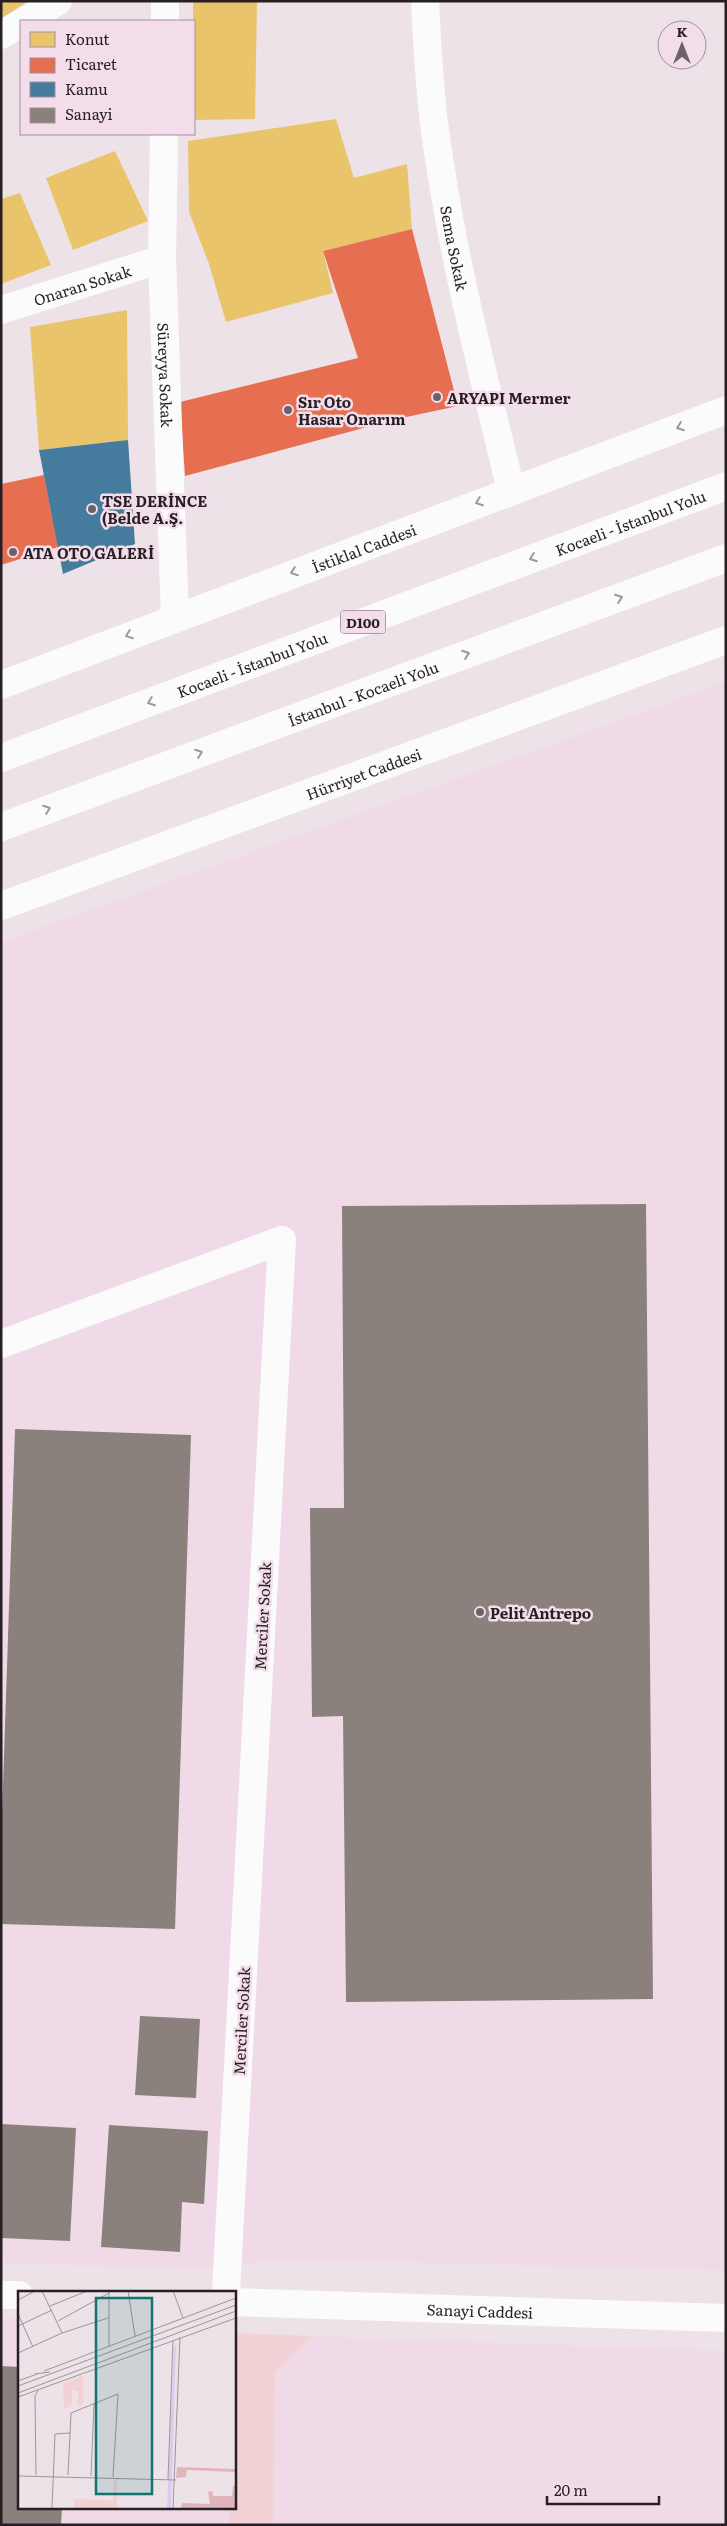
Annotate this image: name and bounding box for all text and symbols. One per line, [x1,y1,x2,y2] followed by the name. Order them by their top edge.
[20,20,195,135] legend
[657,20,707,70] north arrow
[677,21,688,41] text: K
[65,27,109,50] text: Konut
[65,52,117,75] text: Ticaret
[65,77,108,100] text: Kamu
[65,102,113,125] text: Sanayi
[435,204,475,293] street label: Sema Sokak
[30,258,135,311] street label: Onaran Sokak
[153,322,180,429] street label: Süreyya Sokak
[447,386,571,409] place label: ARYAPI Mermer
[298,390,405,430] place label: Sır Oto Hasar Onarım
[431,391,443,403] marker: ARYAPI Mermer
[282,404,294,416] marker: Sır Oto Hasar Onarım
[676,421,685,431] one-way arrow
[552,483,709,561] street label: Kocaeli - İstanbul Yolu
[102,489,207,529] place label: TSE DERİNCE (Belde A.Ş.
[475,496,484,506] one-way arrow
[86,503,98,515] marker: TSE DERİNCE (Belde A.Ş.
[308,517,419,578] street label: İstiklal Caddesi
[23,541,154,564] place label: ATA OTO GALERİ
[7,546,19,558] marker: ATA OTO GALERİ
[529,552,537,562] one-way arrow
[290,566,299,576] one-way arrow
[614,594,623,604] one-way arrow
[340,610,386,634] road number: D100
[173,625,331,703] street label: Kocaeli - İstanbul Yolu
[126,629,134,639] one-way arrow
[462,650,470,660] one-way arrow
[284,654,442,731] street label: İstanbul - Kocaeli Yolu
[147,696,156,706] one-way arrow
[303,741,424,805] street label: Hürriyet Caddesi
[194,749,203,759] one-way arrow
[42,805,51,816] one-way arrow
[248,1560,276,1671] street label: Merciler Sokak
[490,1601,591,1624] place label: Pelit Antrepo
[474,1606,486,1618] marker: Pelit Antrepo
[227,1965,255,2076] street label: Merciler Sokak
[18,2291,235,2508] inset map
[426,2297,533,2323] street label: Sanayi Caddesi
[547,2474,660,2506] scale bar
[554,2478,588,2501] text: 20 m

